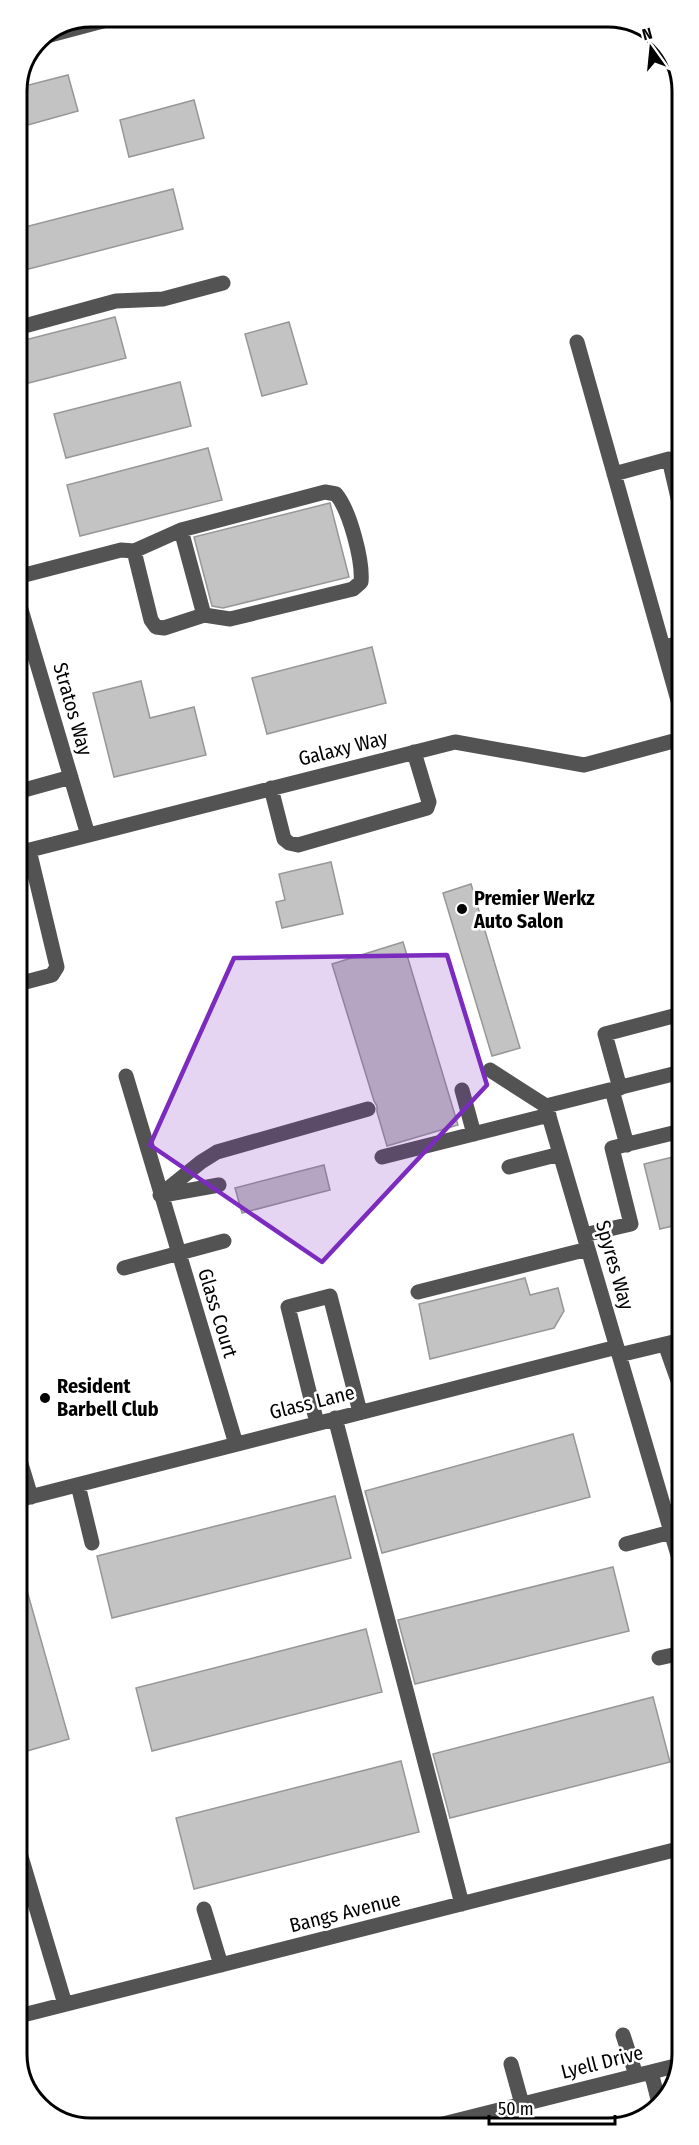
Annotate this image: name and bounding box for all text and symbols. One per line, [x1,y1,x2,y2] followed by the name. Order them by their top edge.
[621,18,681,78] north arrow
[640,24,654,44] text: N
[48,660,98,758] street label: Stratos Way
[296,725,390,771] street label: Galaxy Way
[473,886,595,933] place label: Premier Werkz Auto Salon
[455,902,469,916] marker: Premier Werkz Auto Salon
[591,1218,639,1312] street label: Spyres Way
[193,1265,243,1361] street label: Glass Court
[57,1374,159,1421] place label: Resident Barbell Club
[267,1380,357,1424] street label: Glass Lane
[38,1391,52,1405] marker: Resident Barbell Club
[287,1887,403,1937] street label: Bangs Avenue
[558,2040,646,2084] street label: Lyell Drive
[489,2088,615,2126] scale bar
[498,2098,534,2120] text: 50 m

